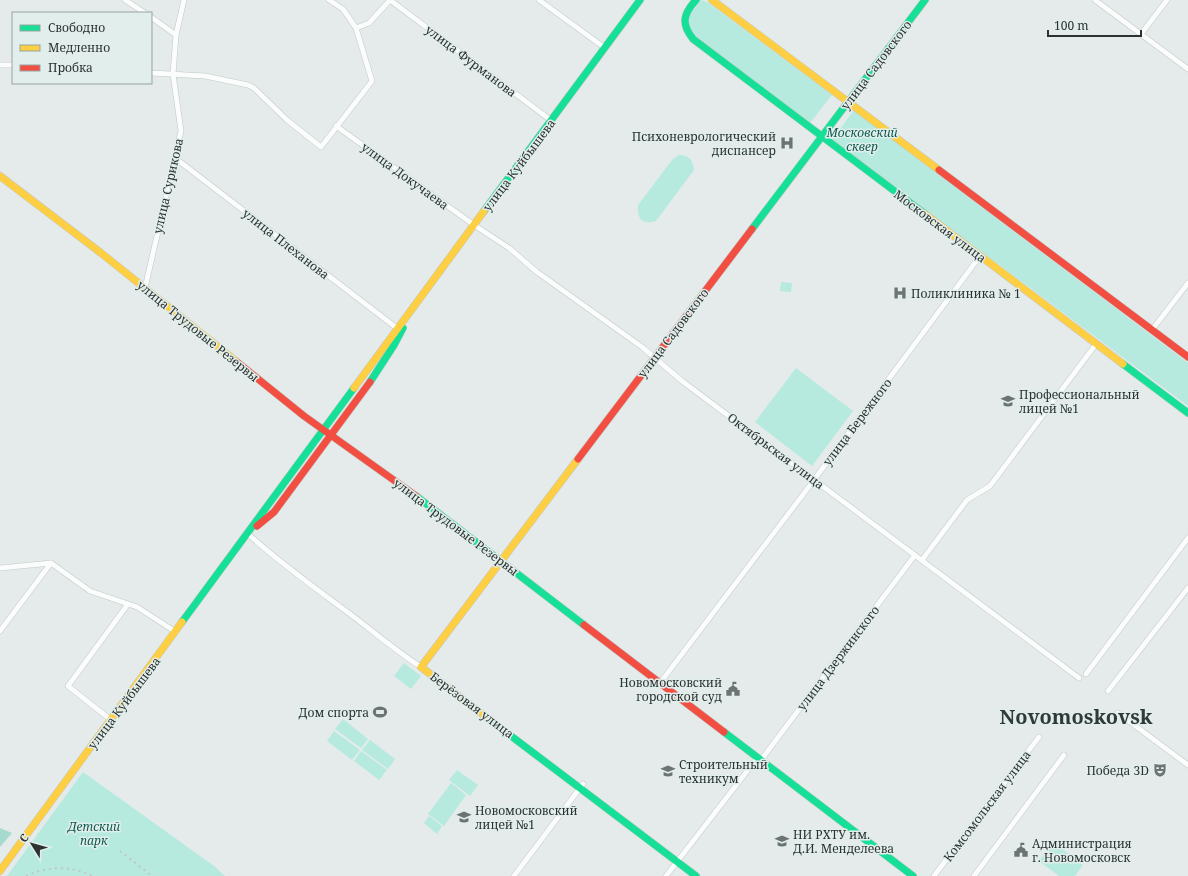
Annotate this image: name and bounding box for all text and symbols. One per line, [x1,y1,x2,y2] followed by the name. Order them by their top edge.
[12,12,152,84] legend
[1048,12,1141,38] scale bar
[837,17,915,113] street label: улица Садовского
[1054,17,1089,34] text: 100 m
[48,19,105,36] text: Свободно
[422,21,520,101] street label: улица Фурманова
[48,39,110,56] text: Медленно
[48,59,93,76] text: Пробка
[479,115,559,215] street label: улица Куйбышева
[825,124,898,155] park label: Московский сквер
[632,128,776,159] place label: Психоневрологический диспансер
[779,135,795,151] hospital icon: Психоневрологический диспансер
[149,136,187,235] street label: улица Сурикова
[358,138,452,214] street label: улица Докучаева
[890,186,990,267] street label: Московская улица
[239,205,333,283] street label: улица Плеханова
[133,276,263,386] street label: улица Трудовые Резервы
[634,285,712,381] street label: улица Садовского
[892,285,908,301] hospital icon: Поликлиника № 1
[911,285,1021,302] place label: Поликлиника № 1
[818,375,896,469] street label: улица Бережного
[1019,386,1140,417] place label: Профессиональный лицей №1
[1000,393,1016,409] school or university icon: Профессиональный лицей №1
[724,409,828,493] street label: Октябрьская улица
[390,474,522,580] street label: улица Трудовые Резервы
[793,602,883,714] street label: улица Дзержинского
[84,653,164,753] street label: улица Куйбышева
[426,668,518,742] street label: Берёзовая улица
[619,674,722,705] place label: Новомосковский городской суд
[725,681,741,697] public building icon: Новомосковский городской суд
[999,703,1153,730] district label: Novomoskovsk
[299,704,369,721] place label: Дом спорта
[372,704,388,720] sports icon: Дом спорта
[939,747,1035,865] street label: Комсомольская улица
[679,756,768,787] place label: Строительный техникум
[1086,762,1149,779] place label: Победа 3D
[1152,762,1168,778] theatre icon: Победа 3D
[660,763,676,779] school or university icon: Строительный техникум
[475,802,578,833] place label: Новомосковский лицей №1
[456,809,472,825] school or university icon: Новомосковский лицей №1
[66,818,120,849] park label: Детский парк
[12,824,52,864] north arrow
[793,826,894,857] place label: НИ РХТУ им. Д.И. Менделеева
[15,830,32,845] text: С
[774,833,790,849] school or university icon: НИ РХТУ им. Д.И. Менделеева
[1032,835,1132,866] place label: Администрация г. Новомосковск
[1013,842,1029,858] public building icon: Администрация г. Новомосковск

